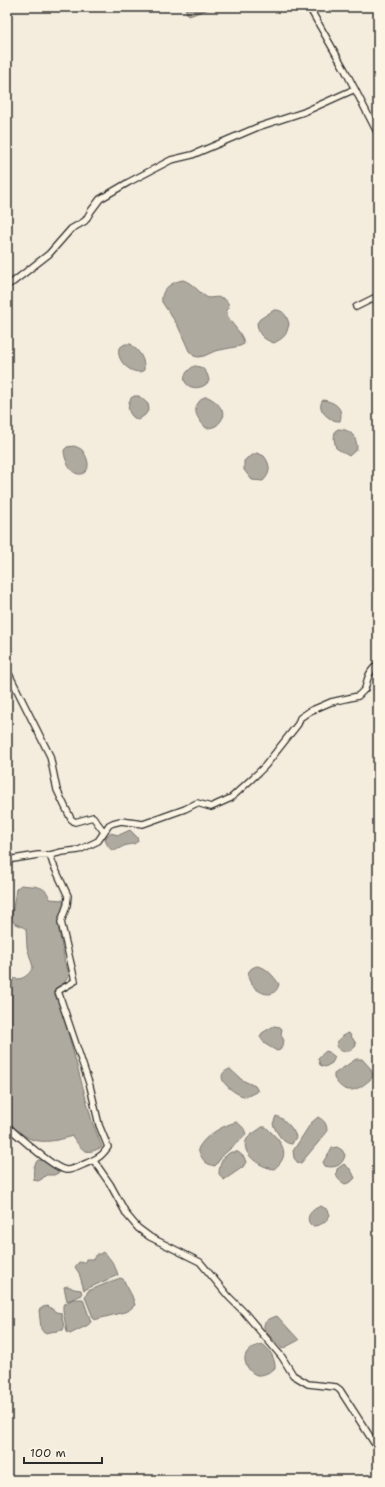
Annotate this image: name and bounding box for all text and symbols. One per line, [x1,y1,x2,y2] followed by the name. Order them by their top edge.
[24,1439,102,1465] scale bar
[30,1445,66,1461] text: 100 m

